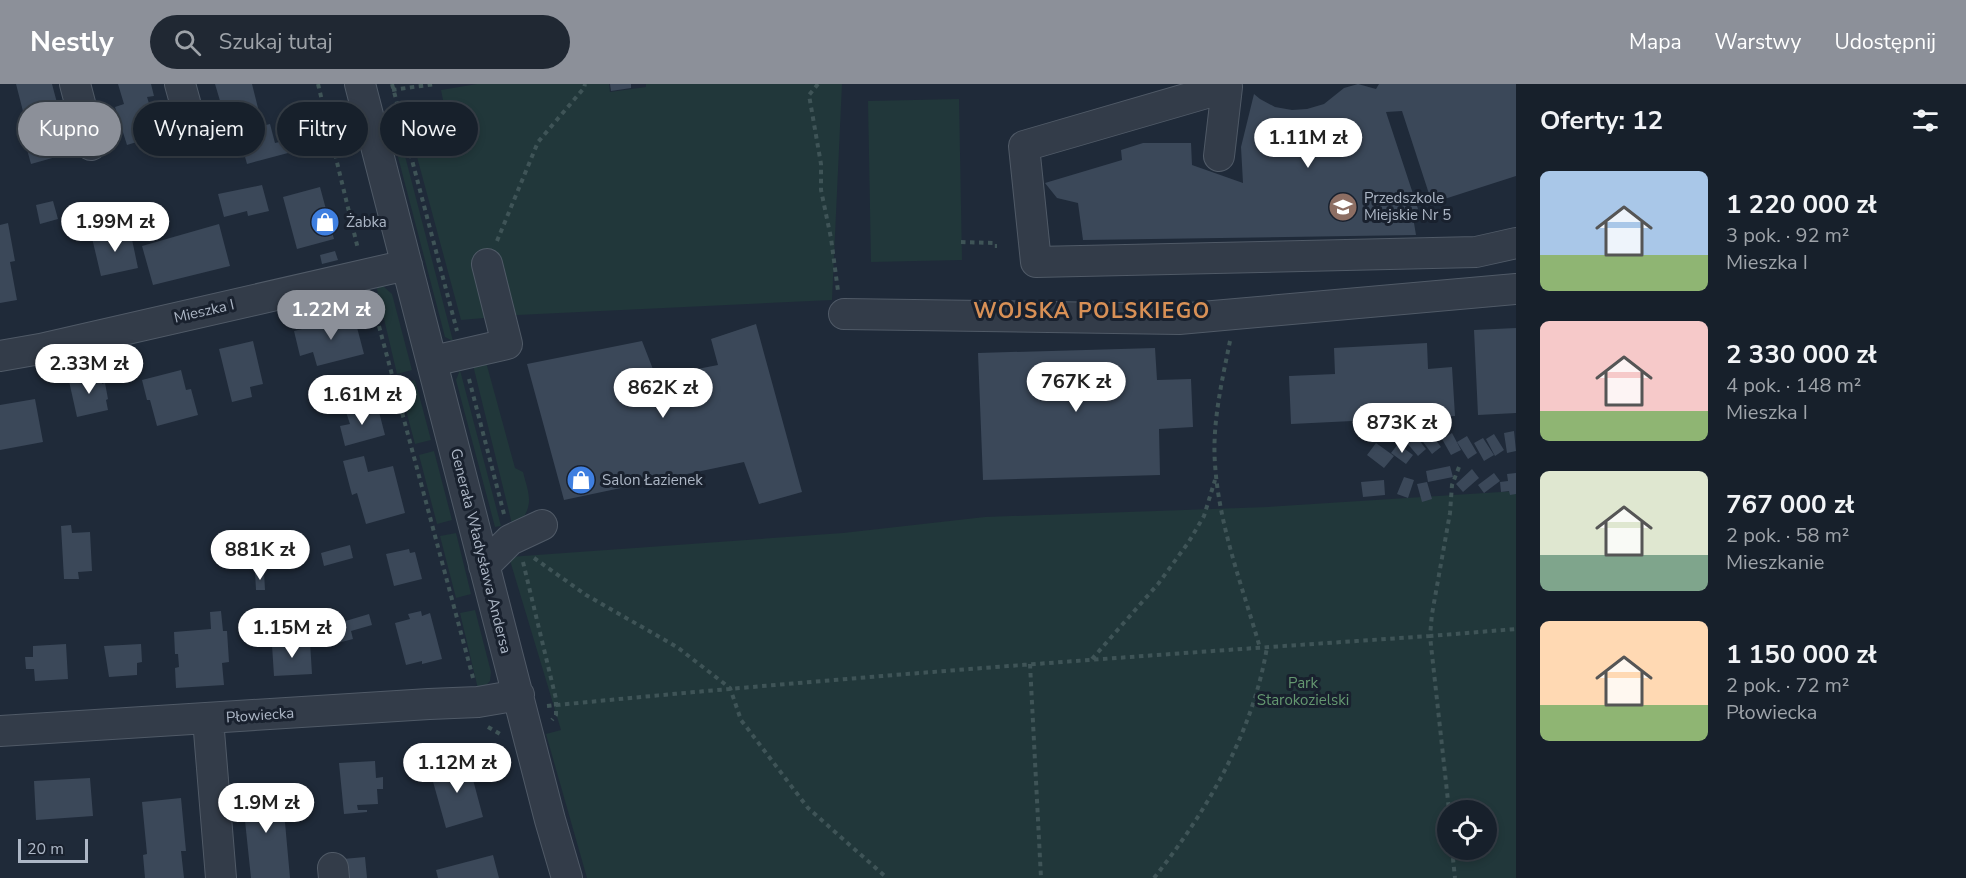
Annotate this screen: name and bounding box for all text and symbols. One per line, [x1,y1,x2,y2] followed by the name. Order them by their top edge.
[150,15,570,69] search box
[30,23,114,61] text: Nestly
[171,26,204,59] icon: search
[219,27,333,57] text: Szukaj tutaj
[1629,28,1682,56] text: Mapa
[1715,28,1801,56] text: Warstwy
[1834,28,1936,56] text: Udostępnij
[18,102,121,156] chip: Kupno
[133,102,265,156] chip: Wynajem
[277,102,368,156] chip: Filtry
[380,102,478,156] chip: Nowe
[1540,103,1663,138] text: Oferty: 12
[1909,104,1942,137] icon: filters
[1246,118,1370,169] pin: 1.11M zł
[1268,124,1348,151] text: 1.11M zł
[1726,187,1877,222] text: 1 220 000 zł
[1364,188,1451,225] place label: Przedszkole Miejskie Nr 5
[1327,191,1359,223] school or university icon: Przedszkole Miejskie Nr 5
[1588,195,1660,267] icon: home
[53,202,177,253] pin: 1.99M zł
[309,206,341,238] shop icon: Żabka
[75,208,155,235] text: 1.99M zł
[346,212,387,232] place label: Żabka
[1726,222,1849,249] text: 3 pok. · 92 m²
[1726,249,1808,276] text: Mieszka I
[269,290,393,341] pin: 1.22M zł
[172,294,236,328] street label: Mieszka I
[291,296,371,323] text: 1.22M zł
[973,297,1211,325] district label: WOJSKA POLSKIEGO
[1726,337,1877,372] text: 2 330 000 zł
[27,344,151,395] pin: 2.33M zł
[1588,345,1660,417] icon: home
[49,350,129,377] text: 2.33M zł
[1021,362,1131,413] pin: 767K zł
[608,368,718,419] pin: 862K zł
[1041,368,1111,395] text: 767K zł
[1726,372,1861,399] text: 4 pok. · 148 m²
[628,374,698,401] text: 862K zł
[300,375,424,426] pin: 1.61M zł
[322,381,402,408] text: 1.61M zł
[1726,399,1808,426] text: Mieszka I
[1347,403,1457,454] pin: 873K zł
[1367,409,1437,436] text: 873K zł
[446,446,516,656] street label: Generała Władysława Andersa
[565,464,597,496] shop icon: Salon Łazienek
[602,470,703,490] place label: Salon Łazienek
[1726,487,1854,522] text: 767 000 zł
[1588,495,1660,567] icon: home
[1726,522,1849,549] text: 2 pok. · 58 m²
[205,530,315,581] pin: 881K zł
[225,536,295,563] text: 881K zł
[1726,549,1824,576] text: Mieszkanie
[230,608,354,659] pin: 1.15M zł
[252,614,332,641] text: 1.15M zł
[1726,637,1877,672] text: 1 150 000 zł
[1588,645,1660,717] icon: home
[1726,672,1849,699] text: 2 pok. · 72 m²
[1257,673,1349,710] park label: Park Starokozielski
[1726,699,1817,726] text: Płowiecka
[225,703,295,727] street label: Płowiecka
[395,743,519,794] pin: 1.12M zł
[417,749,497,776] text: 1.12M zł
[211,783,321,834] pin: 1.9M zł
[232,789,300,816] text: 1.9M zł
[1437,800,1497,860] map controls
[1437,800,1497,860] button: locate
[18,836,88,864] scale bar
[27,838,64,860] text: 20 m

